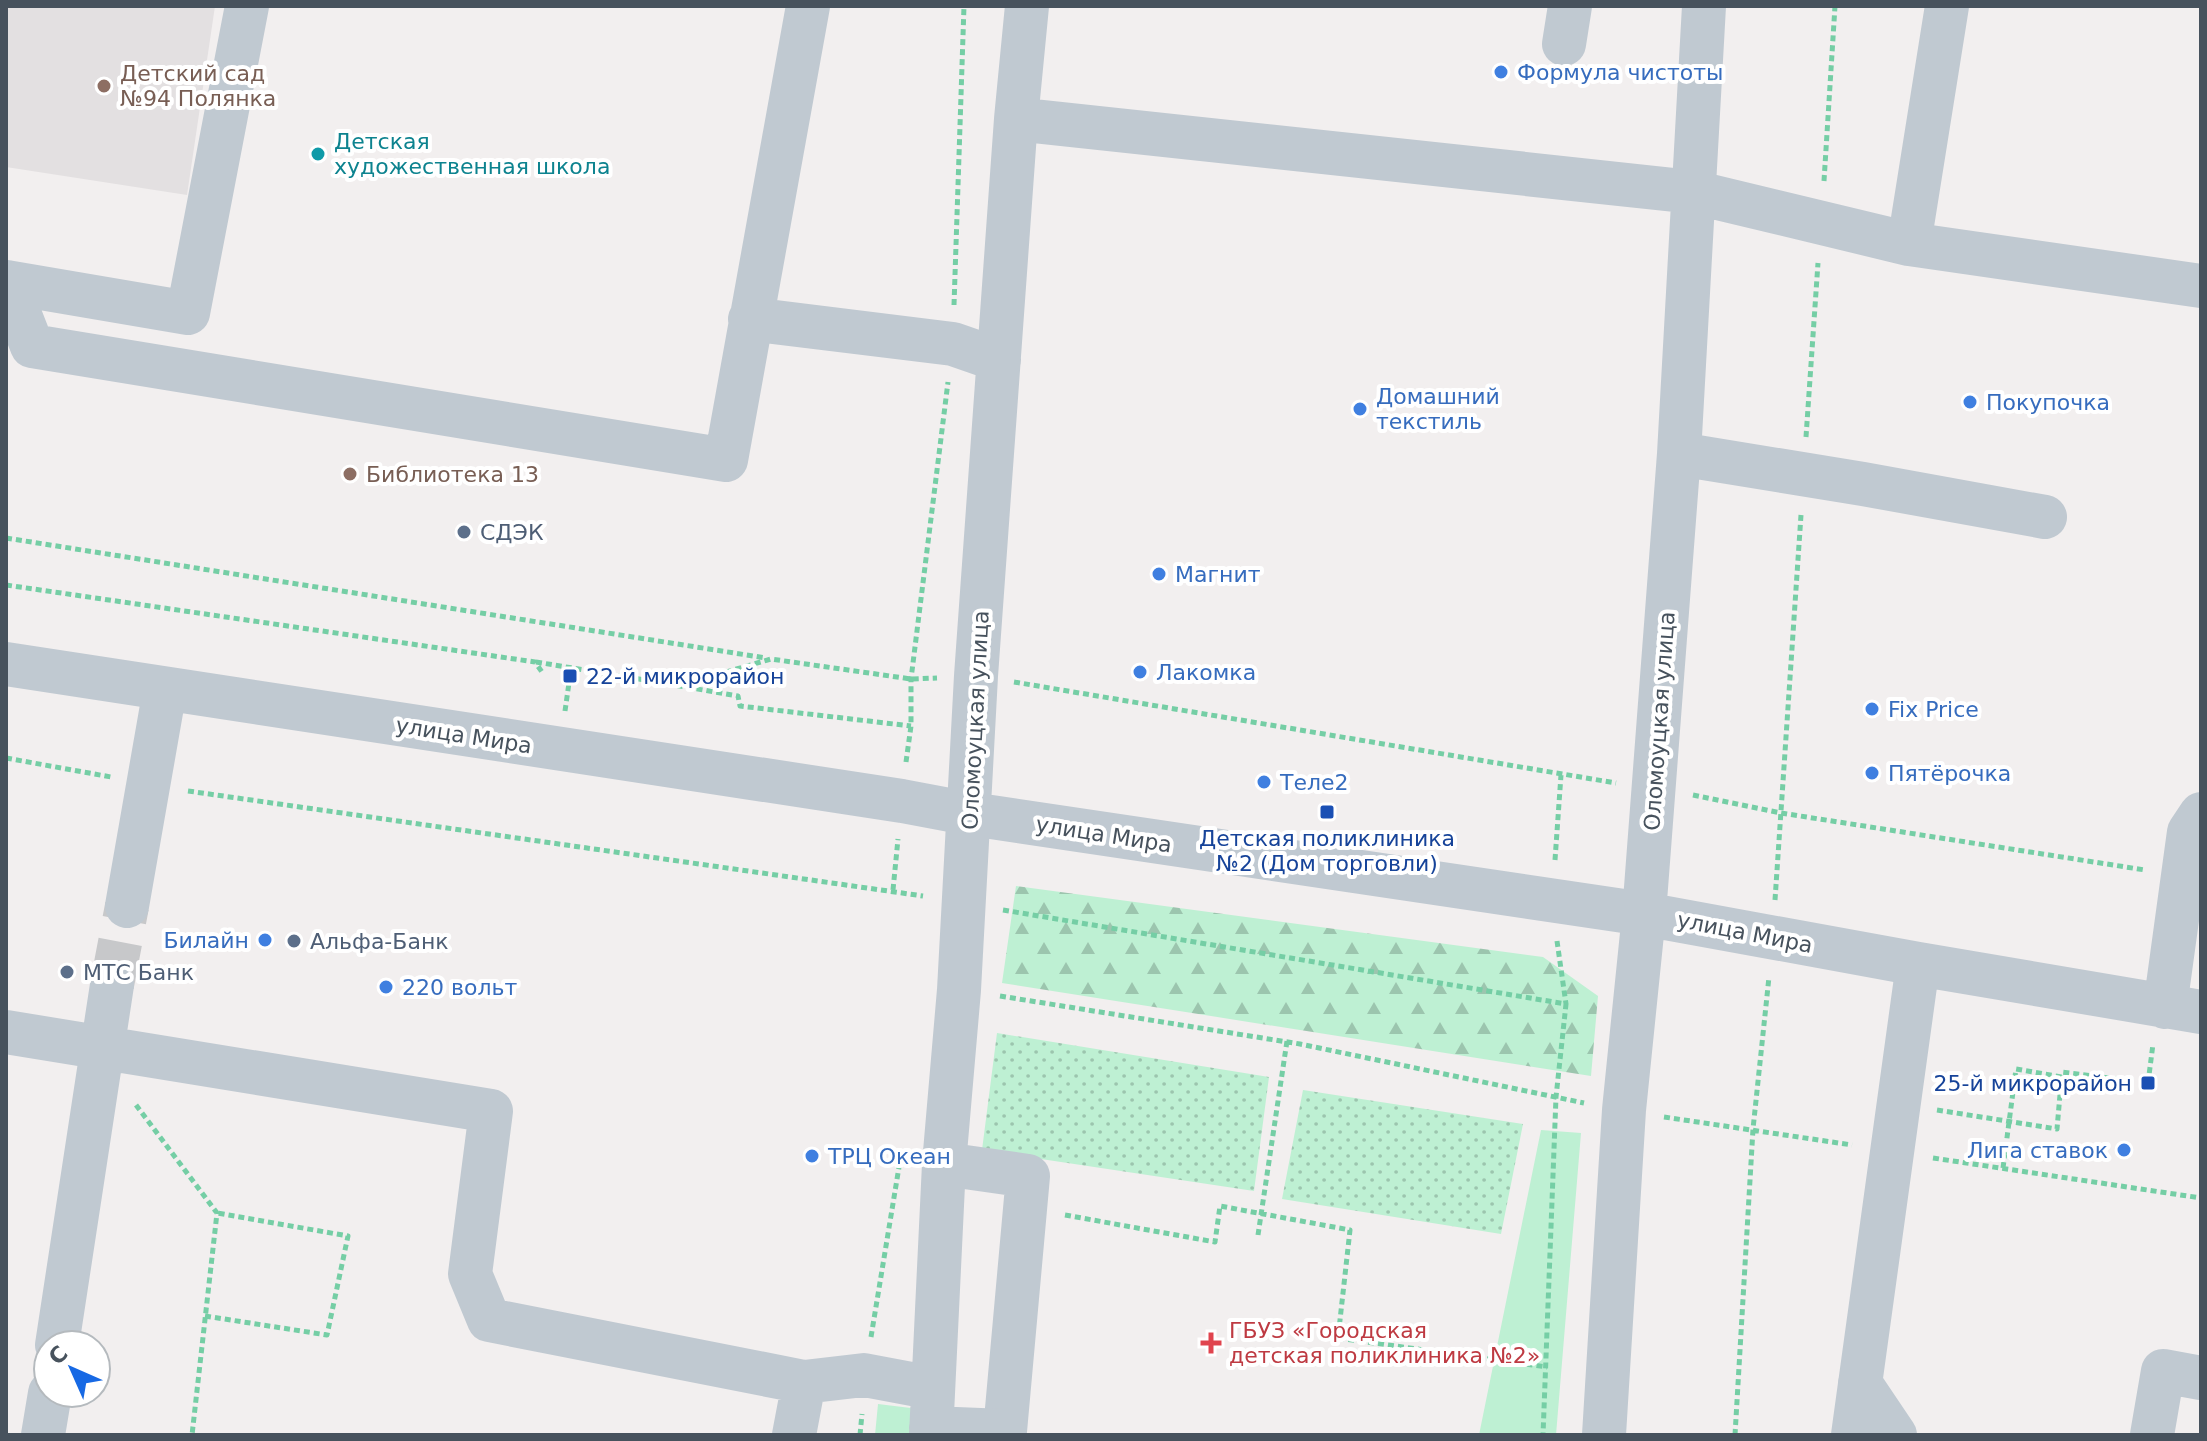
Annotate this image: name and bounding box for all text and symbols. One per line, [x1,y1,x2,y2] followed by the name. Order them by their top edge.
[1517,60,1723,85] place label: Формула чистоты
[120,61,276,111] place label: Детский сад №94 Полянка
[1492,63,1510,81] marker: Формула чистоты
[95,77,113,95] marker: Детский сад №94 Полянка
[334,129,610,179] place label: Детская художественная школа
[309,145,327,163] marker: Детская художественная школа
[1376,384,1500,434] place label: Домашний текстиль
[1986,390,2110,415] place label: Покупочка
[1961,393,1979,411] marker: Покупочка
[1351,400,1369,418] marker: Домашний текстиль
[366,462,539,487] place label: Библиотека 13
[341,465,359,483] marker: Библиотека 13
[480,520,544,545] place label: СДЭК
[455,523,473,541] marker: СДЭК
[1175,562,1261,587] place label: Магнит
[1150,565,1168,583] marker: Магнит
[957,610,994,830] street label: Оломоуцкая улица
[1639,611,1680,832] street label: Оломоуцкая улица
[1156,660,1256,685] place label: Лакомка
[1131,663,1149,681] marker: Лакомка
[586,664,784,689] place label: 22-й микрорайон
[561,667,579,685] marker: 22-й микрорайон
[1888,697,1979,722] place label: Fix Price
[1863,700,1881,718] marker: Fix Price
[394,712,534,759] street label: улица Мира
[1888,761,2011,786] place label: Пятёрочка
[1863,764,1881,782] marker: Пятёрочка
[1279,770,1349,795] place label: Теле2
[1255,773,1273,791] marker: Теле2
[1318,803,1336,821] marker: Детская поликлиника №2 (Дом торговли)
[1034,811,1174,858] street label: улица Мира
[1199,826,1455,876] place label: Детская поликлиника №2 (Дом торговли)
[1675,907,1815,958] street label: улица Мира
[163,928,249,953] place label: Билайн
[310,929,449,954] place label: Альфа-Банк
[256,931,274,949] marker: Билайн
[285,932,303,950] marker: Альфа-Банк
[83,960,194,985] place label: МТС Банк
[58,963,76,981] marker: МТС Банк
[402,975,517,1000] place label: 220 вольт
[377,978,395,996] marker: 220 вольт
[1934,1071,2132,1096] place label: 25-й микрорайон
[2139,1074,2157,1092] marker: 25-й микрорайон
[1967,1138,2108,1163] place label: Лига ставок
[2115,1141,2133,1159] marker: Лига ставок
[827,1144,951,1169] place label: ТРЦ Океан
[803,1147,821,1165] marker: ТРЦ Океан
[1229,1318,1540,1368] place label: ГБУЗ «Городская детская поликлиника №2»
[32,1329,112,1409] north arrow
[1200,1332,1222,1354] marker: ГБУЗ «Городская детская поликлиника №2»
[44,1341,73,1370] text: С

